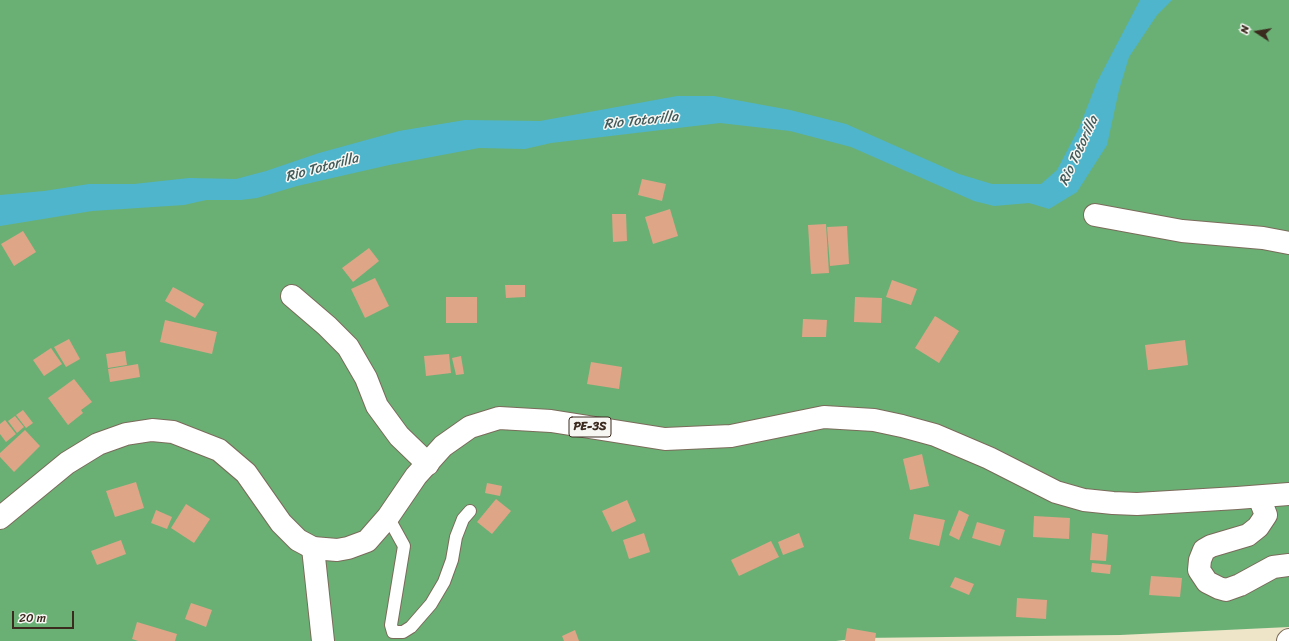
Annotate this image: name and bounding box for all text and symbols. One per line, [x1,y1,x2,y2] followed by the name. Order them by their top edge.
[1237,12,1277,52] north arrow
[1235,24,1255,35] text: N
[603,109,679,133] water label: Rio Totorilla
[1056,114,1102,188] water label: Rio Totorilla
[284,150,360,186] water label: Rio Totorilla
[569,417,611,437] road number: PE-3S
[14,603,76,629] scale bar
[19,607,46,629] text: 20 m

